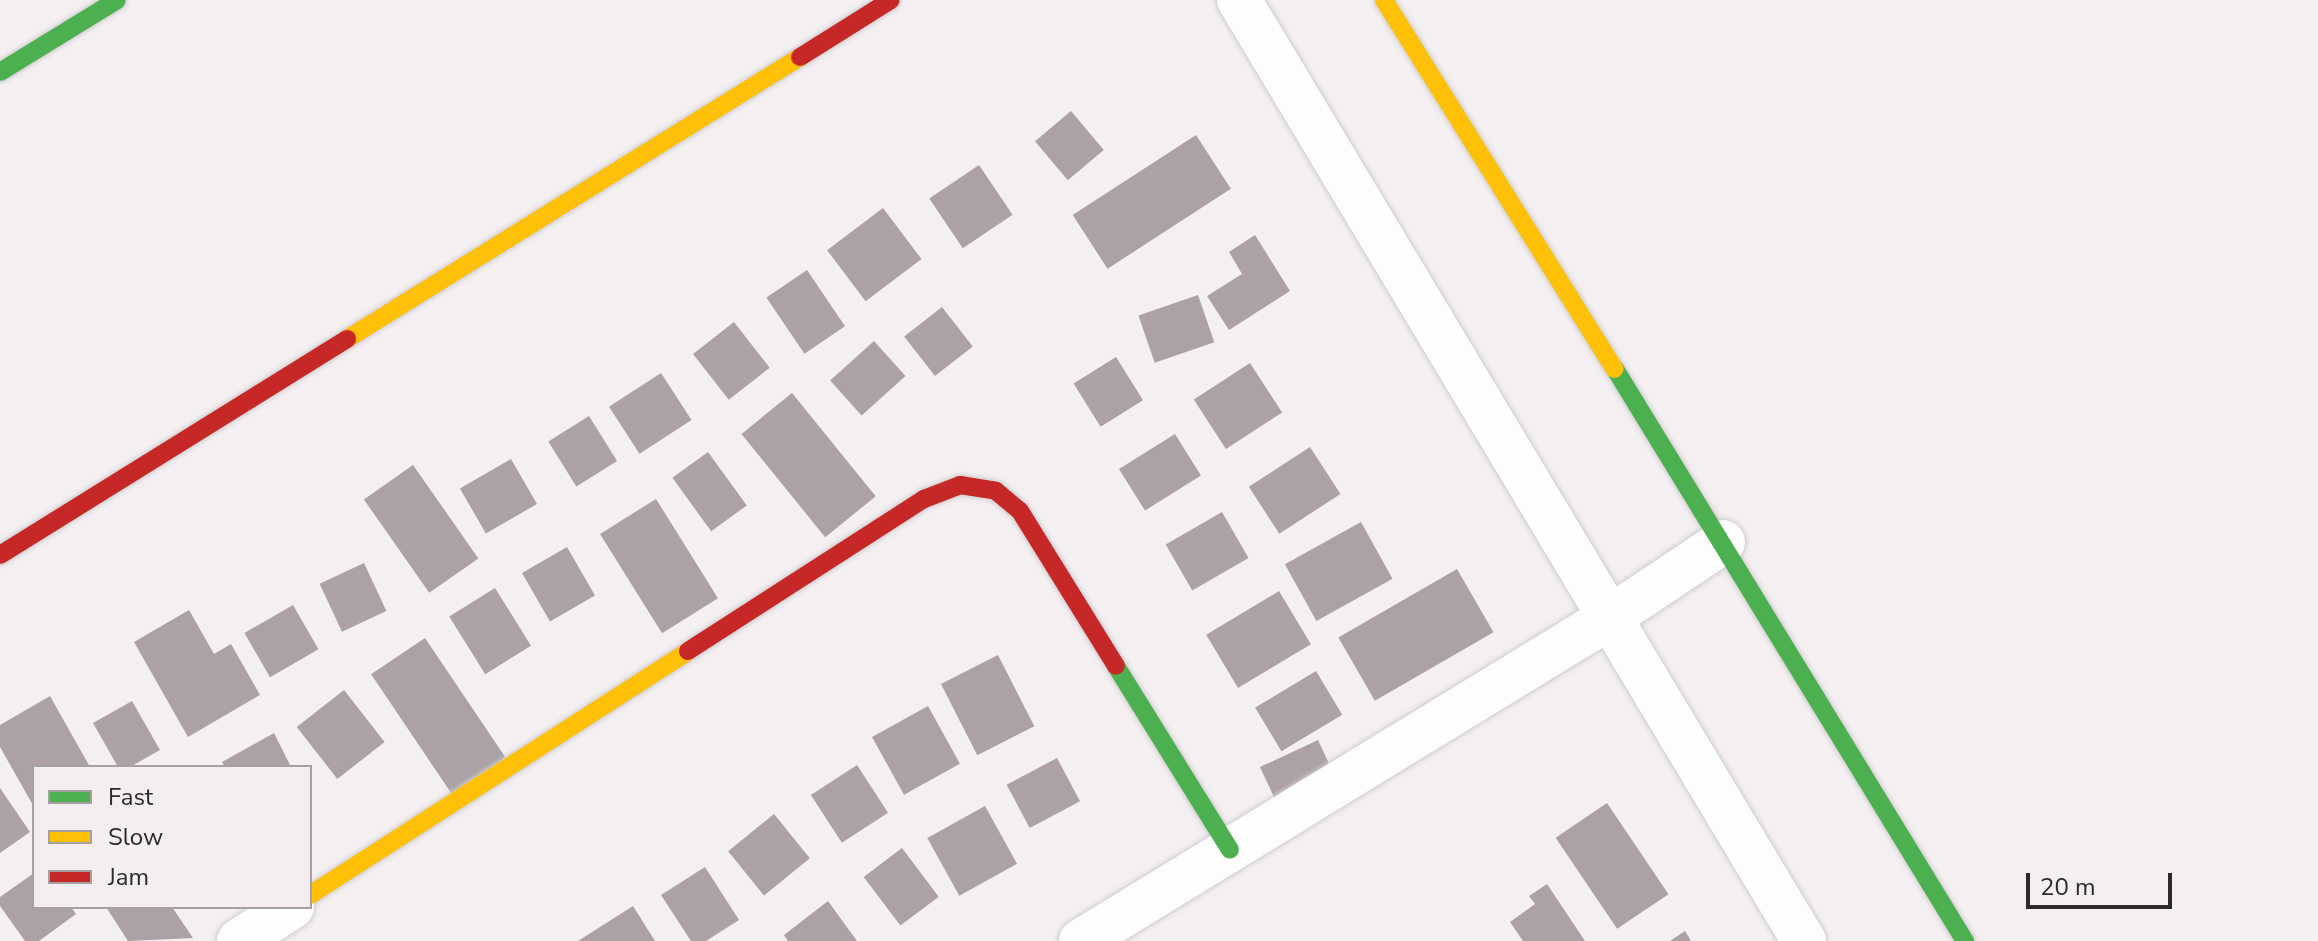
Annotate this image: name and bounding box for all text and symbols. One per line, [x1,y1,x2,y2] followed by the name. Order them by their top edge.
[32,765,312,909] legend
[108,781,153,813] text: Fast
[108,821,163,853] text: Slow
[2030,857,2176,907] scale bar
[108,861,149,893] text: Jam
[2040,871,2096,903] text: 20 m

